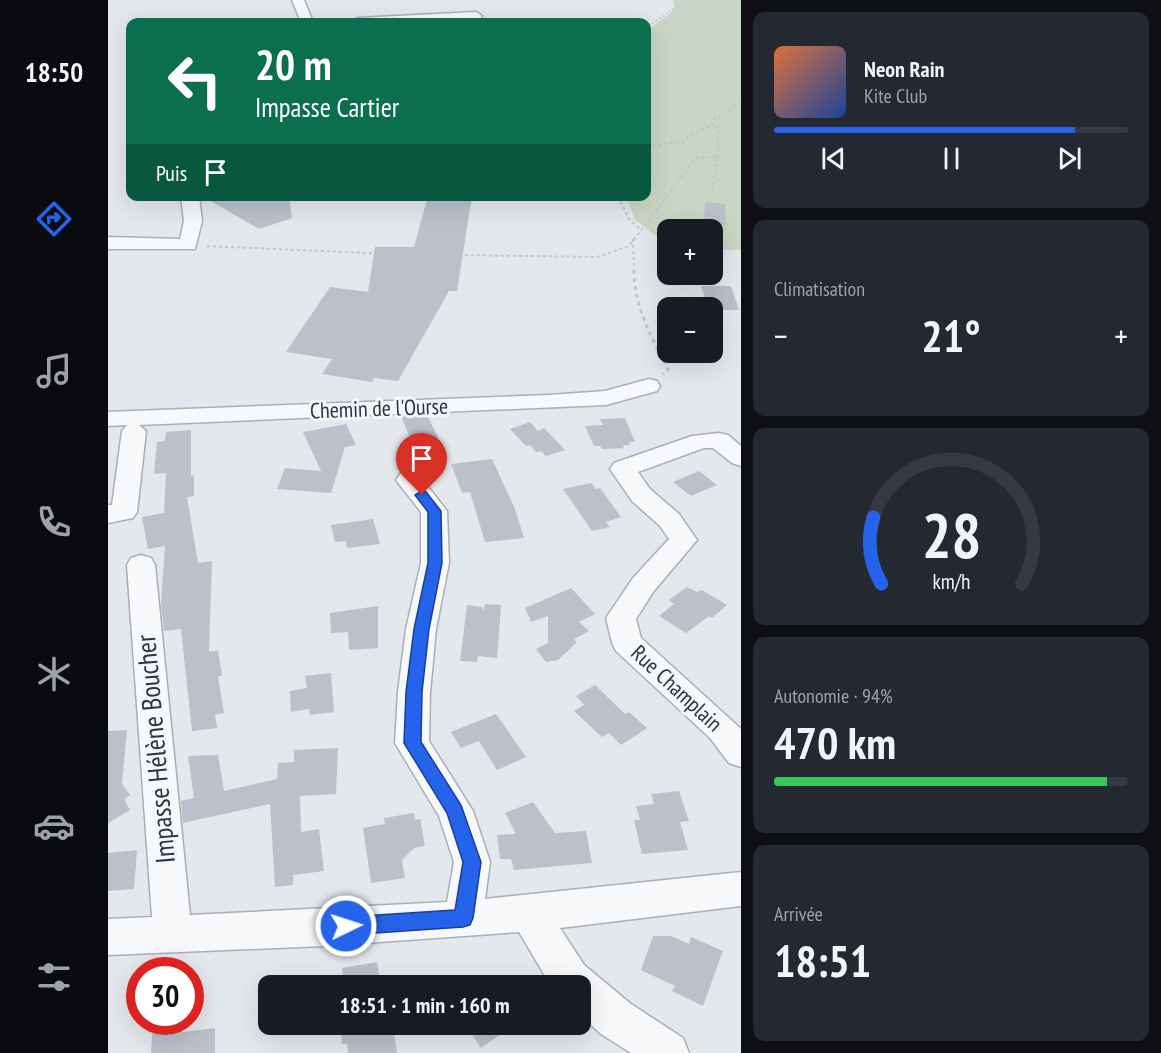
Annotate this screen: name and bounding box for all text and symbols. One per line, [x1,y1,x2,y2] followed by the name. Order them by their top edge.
[255,37,332,92] text: 20 m
[156,42,234,120] icon: left
[25,55,83,89] text: 18:50
[864,55,944,83] text: Neon Rain
[864,83,927,109] text: Kite Club
[255,90,399,124] text: Impasse Cartier
[817,142,850,175] icon: previous
[935,142,968,175] icon: pause
[1053,142,1086,175] icon: next
[199,156,232,189] icon: arrive
[156,159,187,187] text: Puis
[33,198,75,240] icon: directions
[657,219,723,363] map controls
[657,219,723,285] button: +
[774,276,865,302] text: Climatisation
[657,297,723,363] button: −
[921,306,981,364] text: 21°
[774,314,788,357] text: −
[1114,314,1128,357] text: +
[33,350,75,392] icon: music
[309,392,449,424] street label: Chemin de l'Ourse
[396,433,447,495] pin
[405,442,438,475] icon: arrive
[921,494,981,575] text: 28
[33,501,75,543] icon: phone
[932,567,970,595] text: km/h
[128,633,182,865] street label: Impasse Hélène Boucher
[626,639,728,737] street label: Rue Champlain
[33,653,75,695] icon: climate
[774,683,893,709] text: Autonomie · 94%
[774,713,896,771] text: 470 km
[33,805,75,847] icon: car
[314,894,378,958] position arrow
[774,901,823,927] text: Arrivée
[774,931,871,989] text: 18:51
[33,956,75,998] icon: filters
[126,957,204,1035] speed limit sign: 30
[339,991,510,1019] text: 18:51 · 1 min · 160 m

